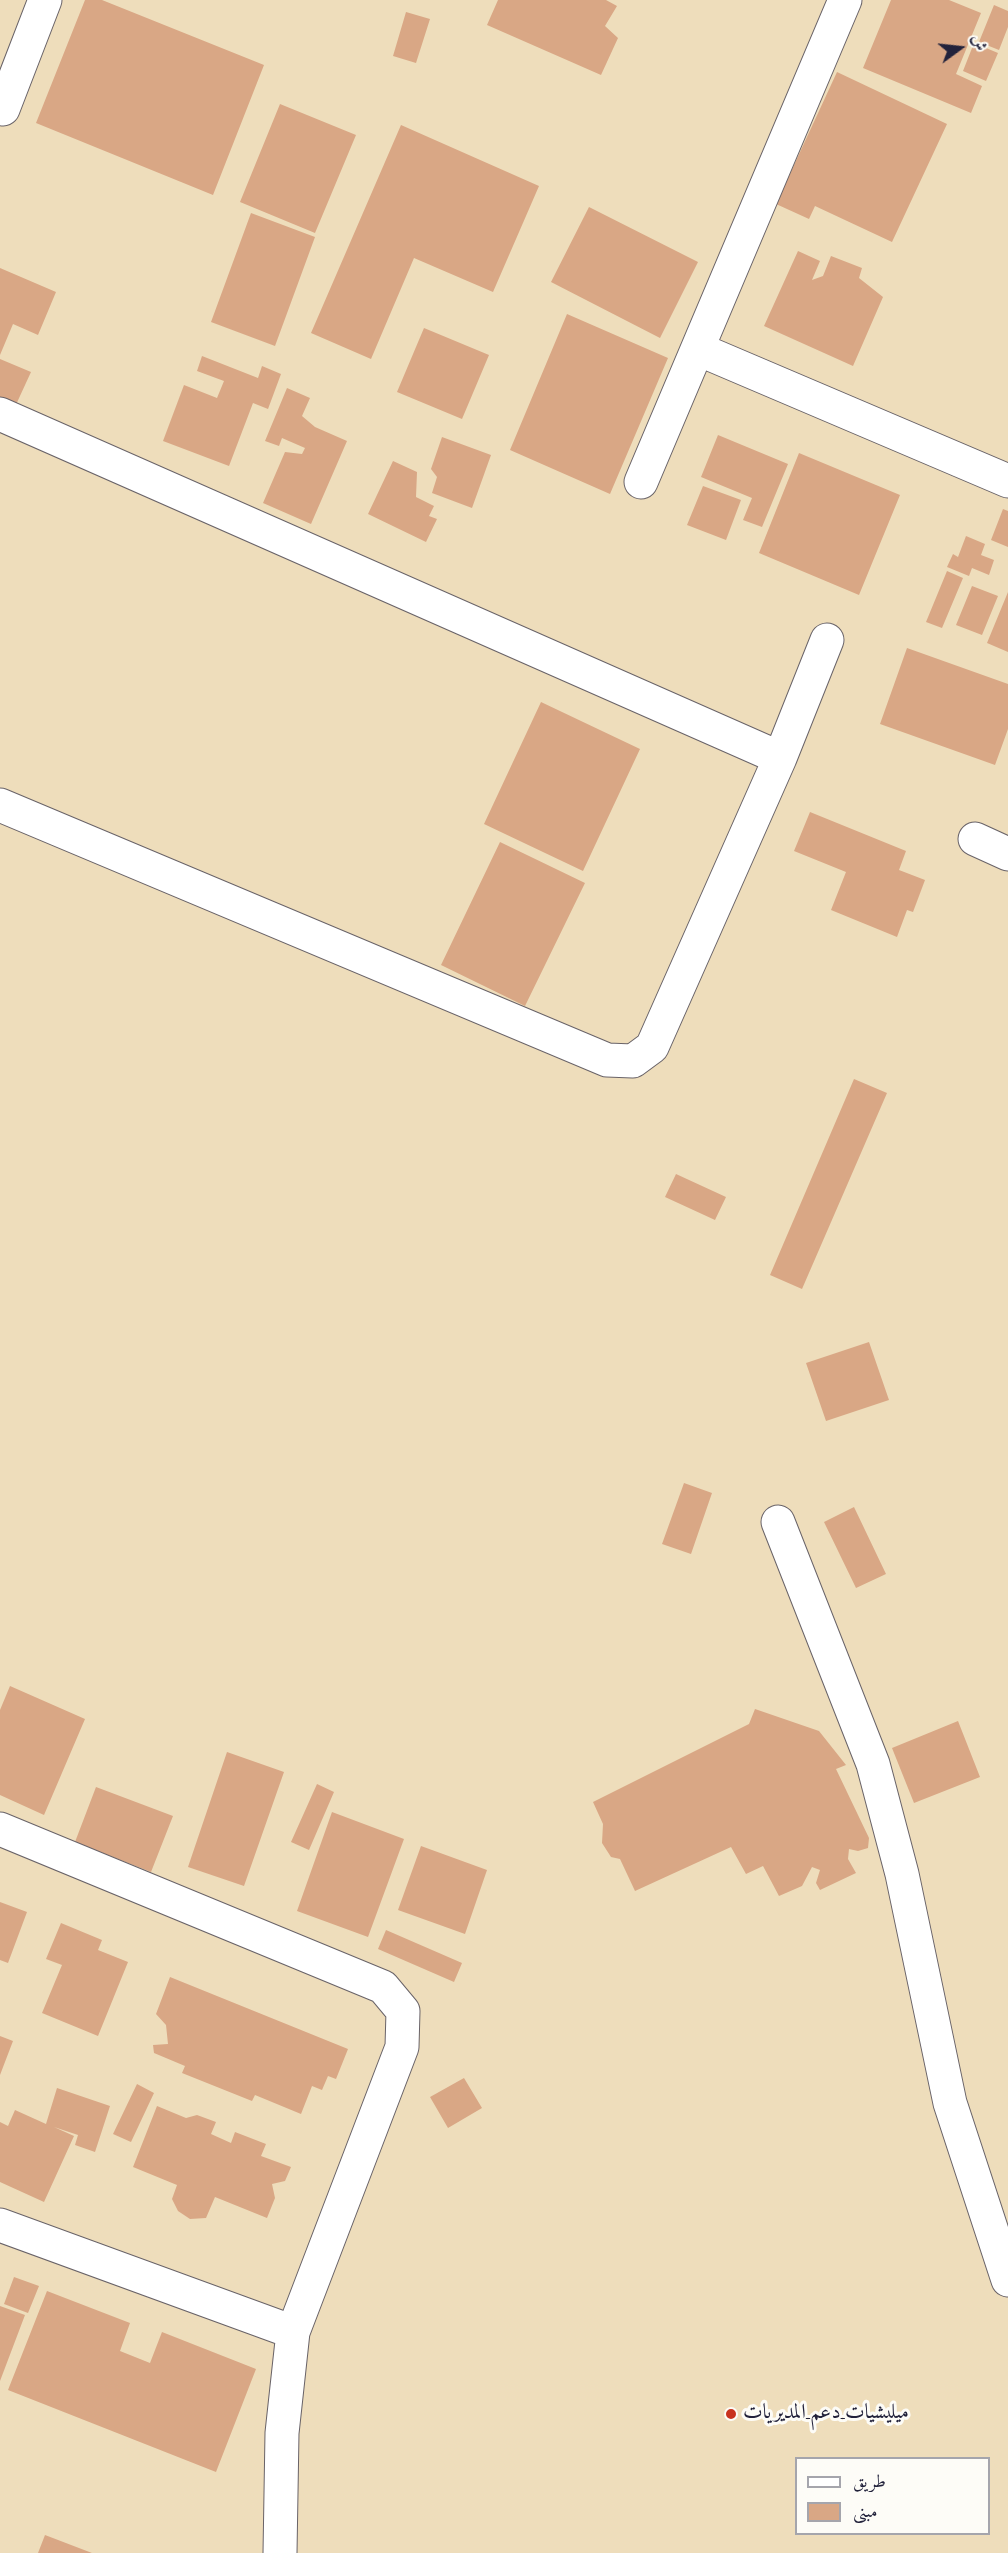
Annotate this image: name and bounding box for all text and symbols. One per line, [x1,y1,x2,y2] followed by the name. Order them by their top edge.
[930,18,990,78] north arrow
[965,33,991,54] text: ش
[743,2401,909,2427] place label: ميليشيات_دعم_المديريات
[724,2407,738,2421] marker: ميليشيات_دعم_المديريات
[795,2457,990,2535] legend
[853,2470,886,2496] text: طريق
[853,2500,878,2526] text: مبنى

